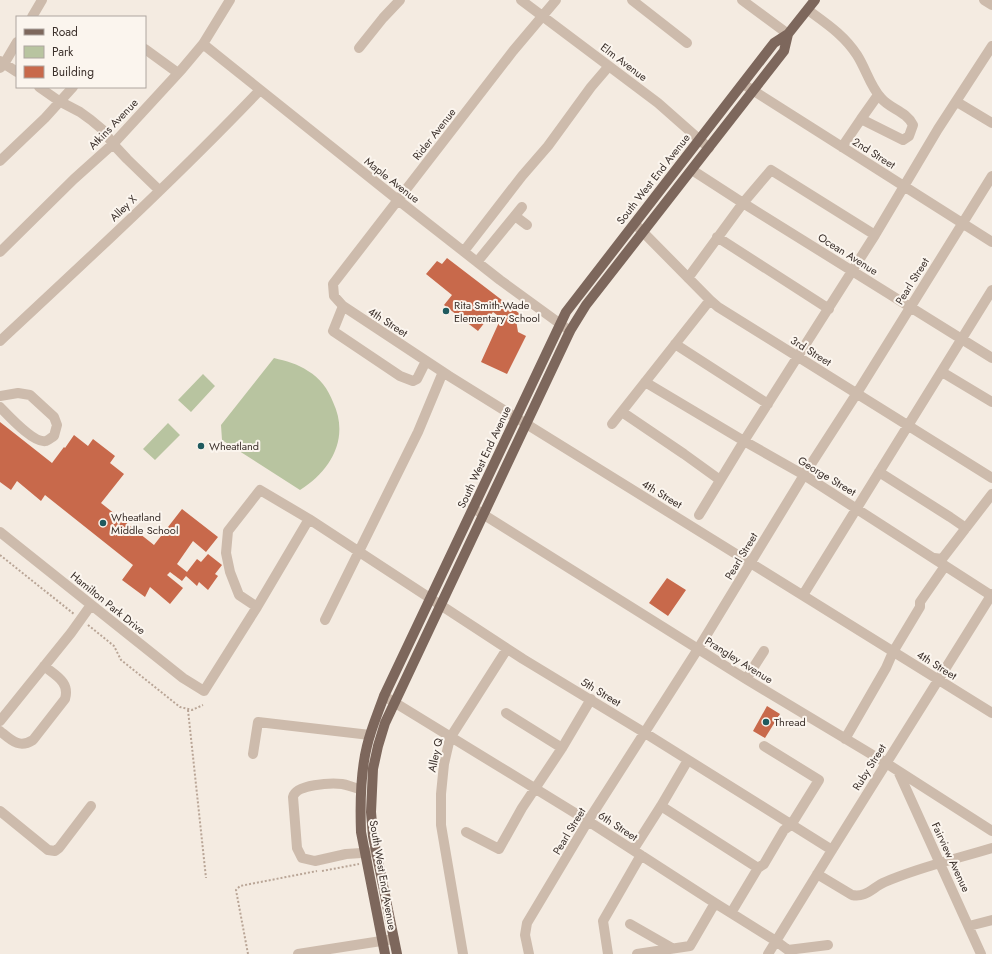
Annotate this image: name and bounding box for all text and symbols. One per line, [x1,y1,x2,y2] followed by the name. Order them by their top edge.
[16,16,146,88] legend
[52,23,78,41] text: Road
[597,39,651,85] street label: Elm Avenue
[52,43,74,61] text: Park
[52,63,94,81] text: Building
[85,95,142,153] street label: Atkins Avenue
[409,104,460,163] street label: Rider Avenue
[612,130,694,228] street label: South West End Avenue
[849,134,899,173] street label: 2nd Street
[361,153,423,207] street label: Maple Avenue
[106,191,140,225] street label: Alley X
[815,229,881,279] street label: Ocean Avenue
[891,254,933,308] street label: Pearl Street
[454,297,540,326] place label: Rita Smith-Wade Elementary School
[365,303,411,341] street label: 4th Street
[441,306,451,316] marker: Rita Smith-Wade Elementary School
[787,332,835,370] street label: 3rd Street
[453,403,515,511] street label: South West End Avenue
[209,438,259,454] place label: Wheatland
[196,441,206,451] marker: Wheatland
[795,452,859,500] street label: George Street
[639,476,685,512] street label: 4th Street
[111,509,178,538] place label: Wheatland Middle School
[98,518,108,528] marker: Wheatland Middle School
[721,529,762,583] street label: Pearl Street
[67,568,149,638] street label: Hamilton Park Drive
[702,633,776,687] street label: Prangley Avenue
[914,646,960,684] street label: 4th Street
[578,674,624,710] street label: 5th Street
[774,714,806,730] place label: Thread
[761,717,771,727] marker: Thread
[424,736,446,774] street label: Alley Q
[848,740,890,793] street label: Ruby Street
[549,804,590,858] street label: Pearl Street
[595,807,641,845] street label: 6th Street
[365,819,401,931] street label: South West End Avenue
[928,819,974,895] street label: Fairview Avenue

